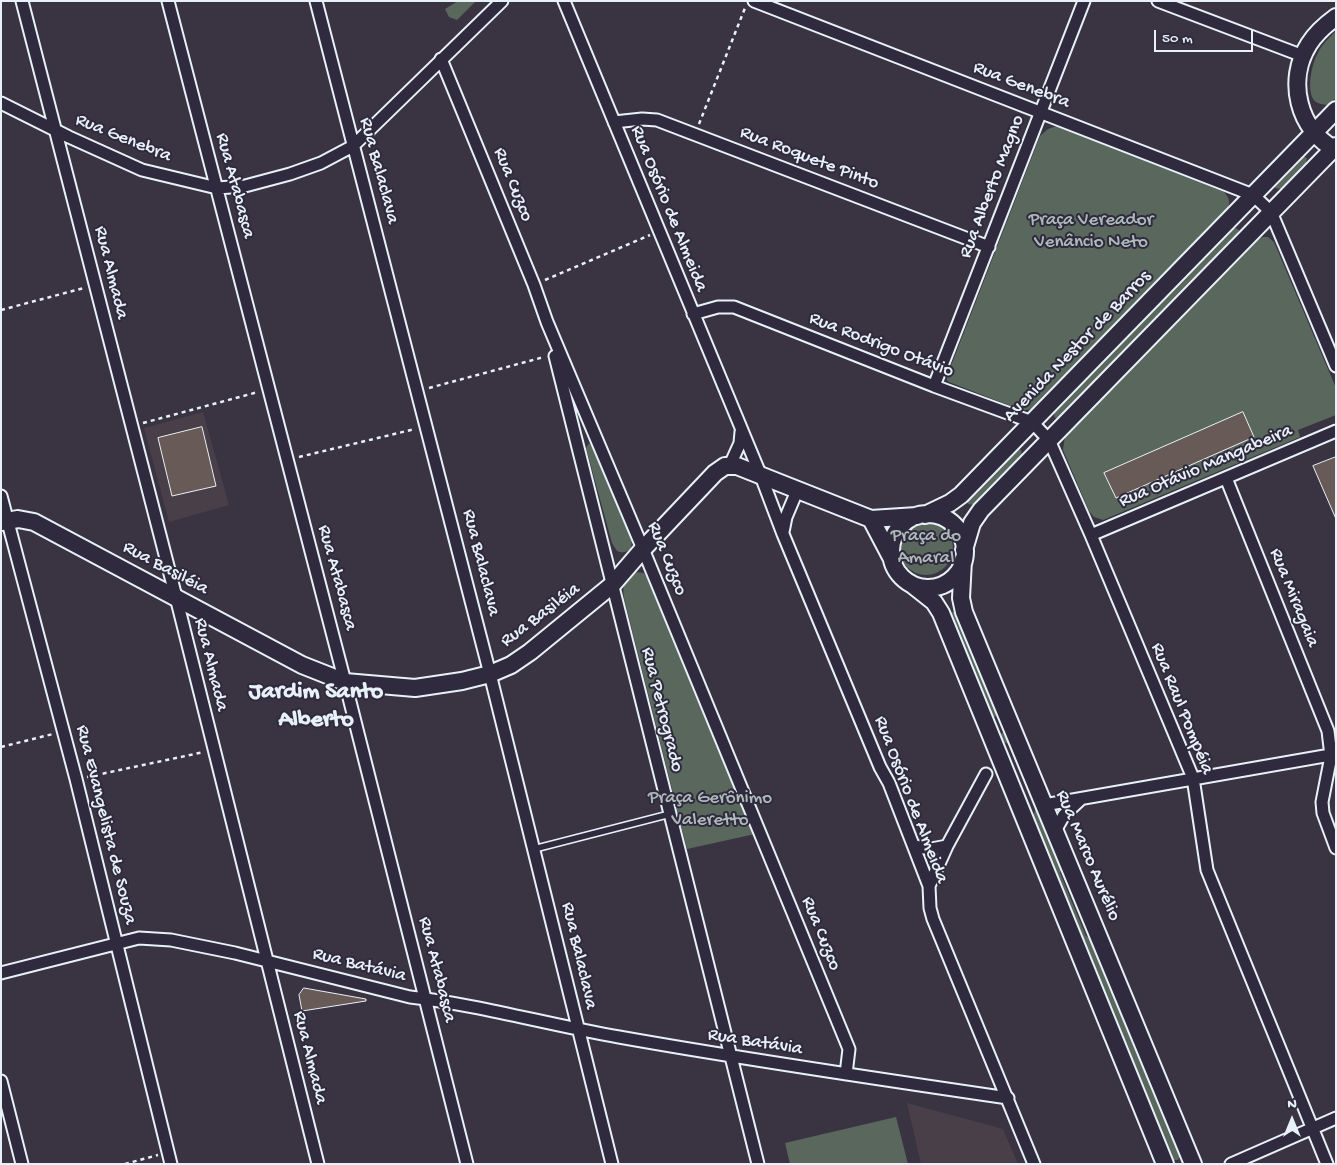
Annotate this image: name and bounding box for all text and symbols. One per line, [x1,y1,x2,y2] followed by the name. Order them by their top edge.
[1157,20,1256,52] scale bar
[1162,30,1193,48] text: 50 m
[969,57,1073,115] street label: Rua Genebra
[72,109,174,169] street label: Rua Genebra
[955,112,1031,262] street label: Rua Alberto Magno
[353,115,403,227] street label: Rua Balaclava
[736,122,882,196] street label: Rua Roquete Pinto
[624,123,712,295] street label: Rua Osório de Almeida
[209,131,259,241] street label: Rua Atabasca
[487,145,537,225] street label: Rua Cuzco
[1029,210,1153,254] park label: Praça Vereador Venâncio Neto
[87,224,133,322] street label: Rua Almada
[999,266,1157,428] street label: Avenida Nestor de Barros
[806,308,956,384] street label: Rua Rodrigo Otávio
[1116,420,1296,514] street label: Rua Otávio Mangabeira
[456,507,504,619] street label: Rua Balaclava
[641,519,691,599] street label: Rua Cuzco
[311,523,361,633] street label: Rua Atabasca
[891,526,961,570] park label: Praça do Amaral
[118,537,212,601] street label: Rua Basiléia
[1263,545,1323,651] street label: Rua Miragaia
[497,579,585,653] street label: Rua Basiléia
[187,616,233,714] street label: Rua Almada
[1144,640,1218,778] street label: Rua Raul Pompéia
[635,645,687,775] street label: Rua Petrogrado
[249,679,383,735] district label: Jardim Santo Alberto
[868,713,952,887] street label: Rua Osório de Almeida
[69,723,141,927] street label: Rua Evangelista de Souza
[1049,787,1125,925] street label: Rua Marco Aurélio
[648,788,772,832] park label: Praça Gerônimo Valeretto
[795,894,845,974] street label: Rua Cuzco
[555,900,601,1012] street label: Rua Balaclava
[412,915,460,1025] street label: Rua Atabasca
[310,943,408,989] street label: Rua Batávia
[286,1009,332,1107] street label: Rua Almada
[706,1024,804,1062] street label: Rua Batávia
[1267,1095,1317,1145] north arrow
[1287,1096,1297,1113] text: N

